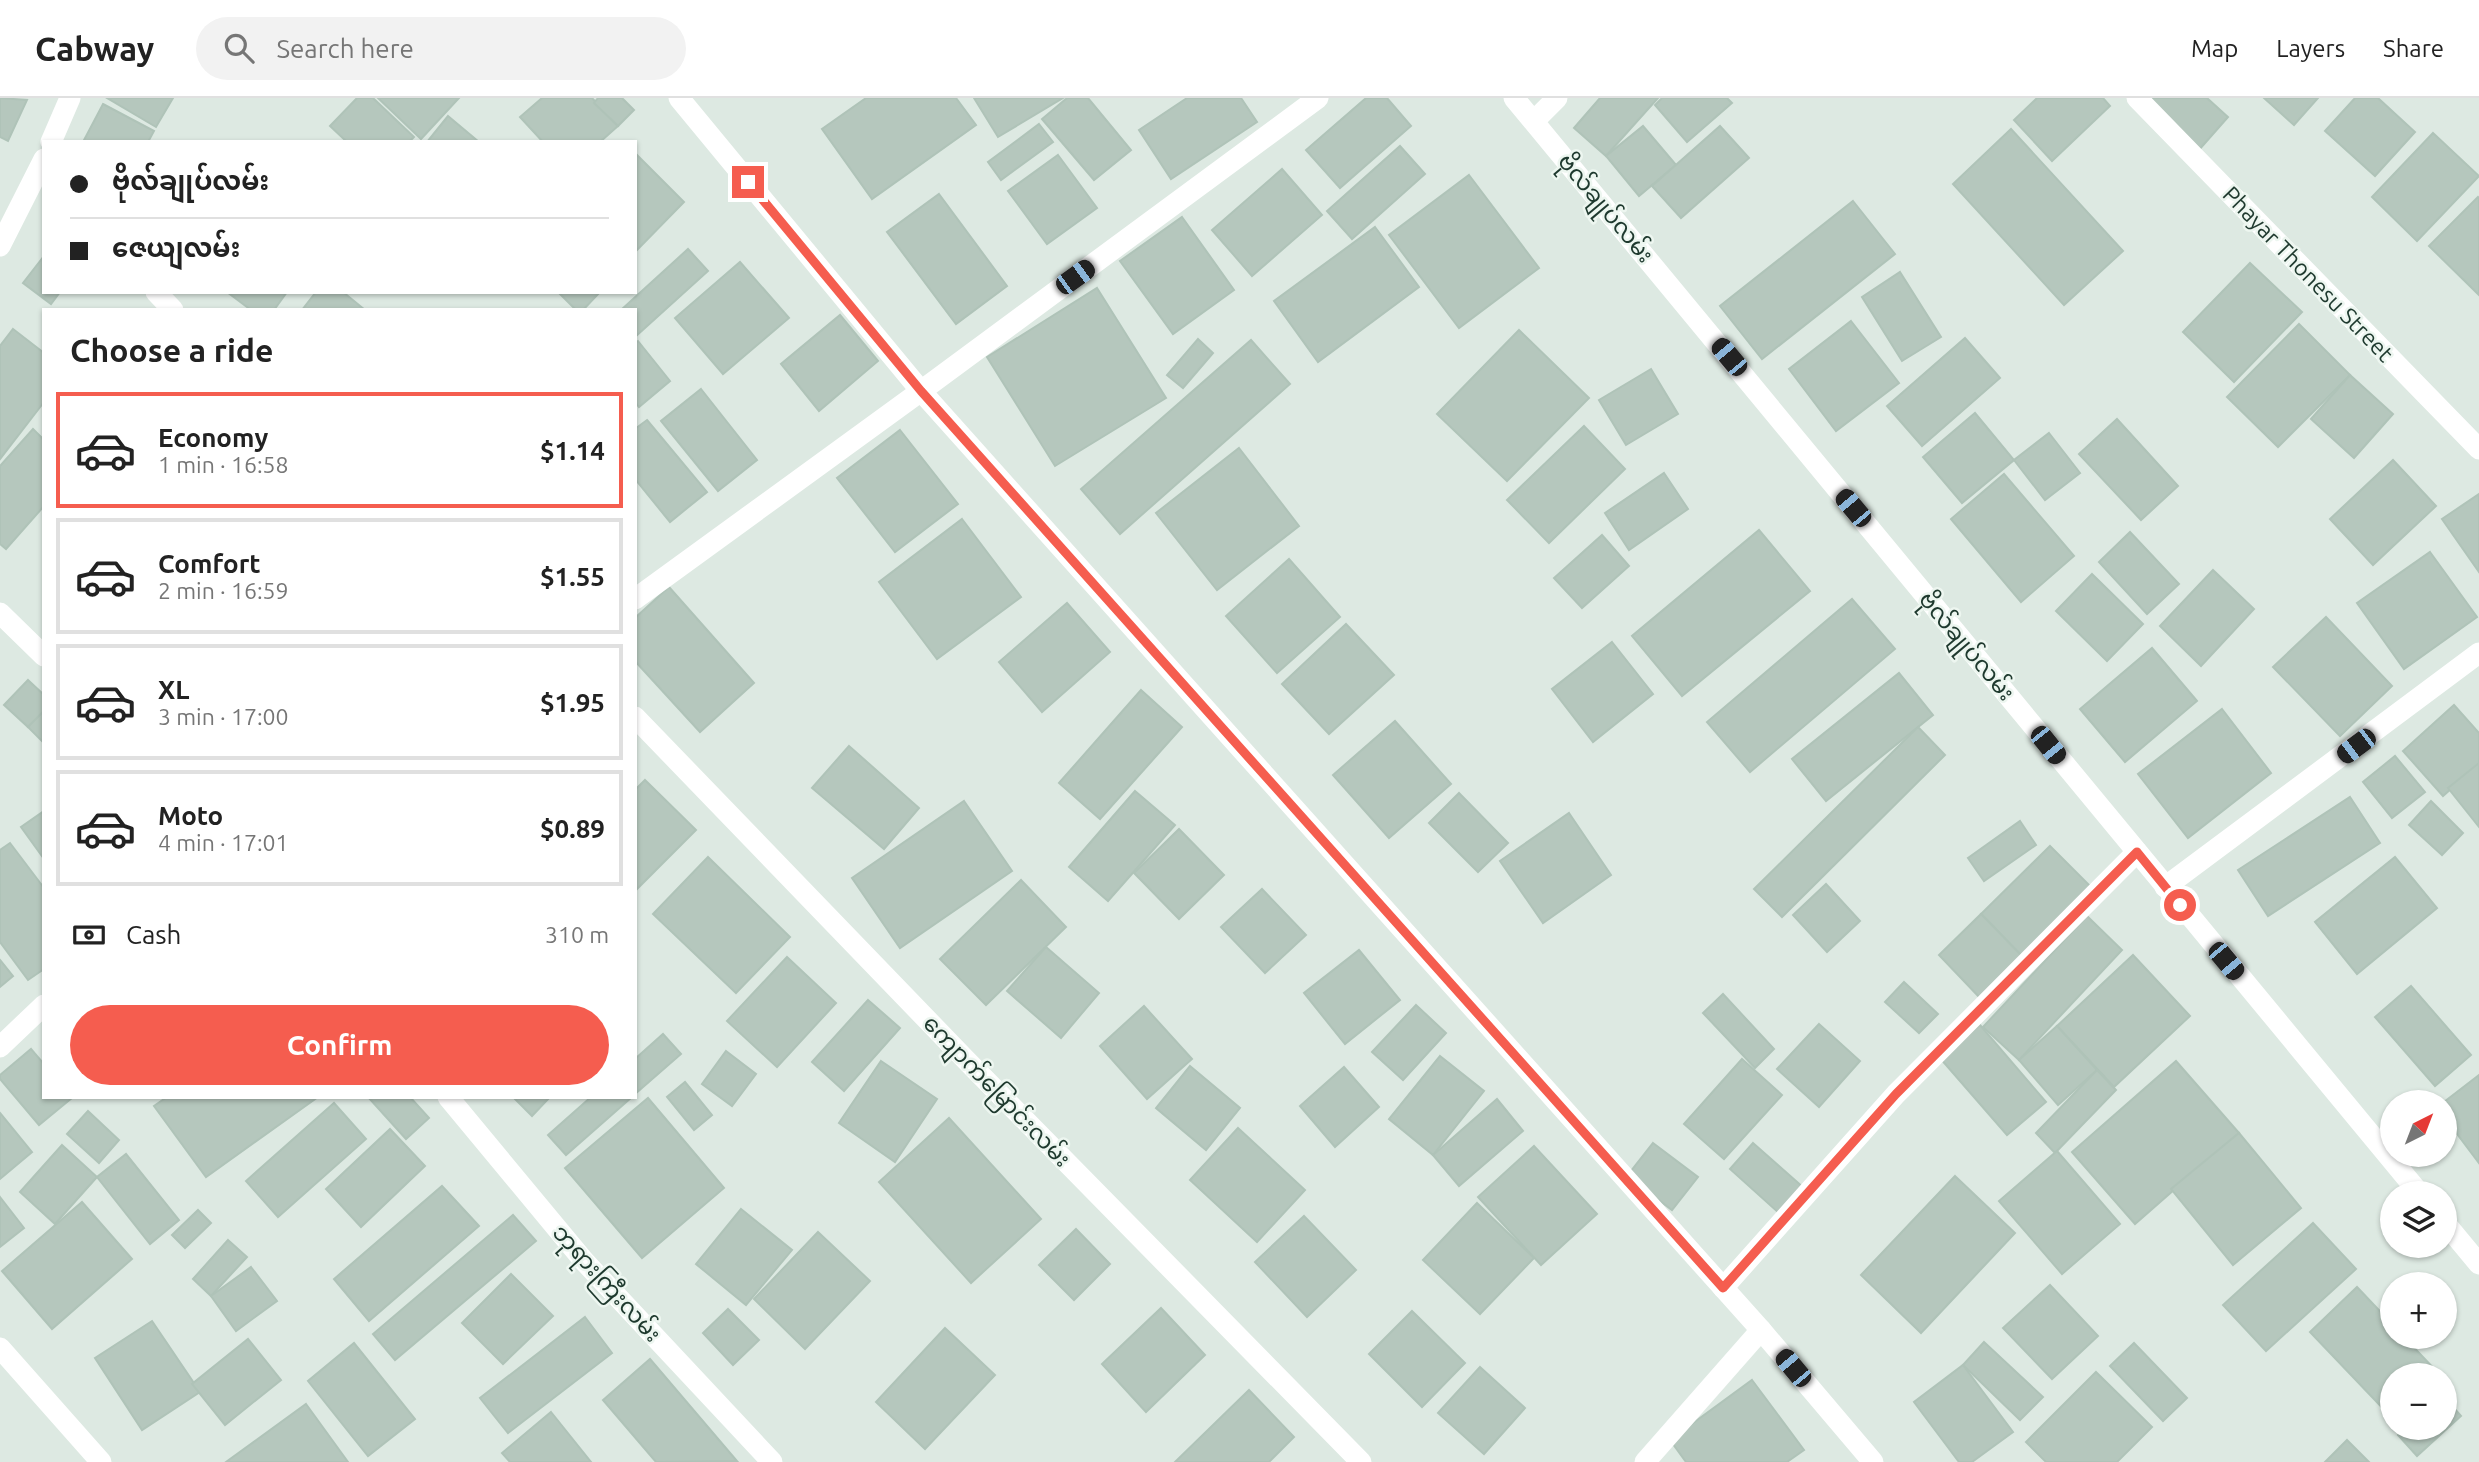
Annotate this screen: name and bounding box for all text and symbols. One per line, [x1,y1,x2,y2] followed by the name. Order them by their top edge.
[196,17,686,80] search box
[220,29,258,67] icon: search
[35,30,154,67] text: Cabway
[276,34,414,63] text: Search here
[2191,35,2238,62] text: Map
[2276,35,2345,62] text: Layers
[2383,35,2444,62] text: Share
[1548,146,1661,271] street label: ဗိုလ်ချုပ်လမ်း
[112,166,269,195] text: ဗိုလ်ချုပ်လမ်း
[732,166,764,198] route end
[2218,181,2398,366] street label: Phayar Thonesu Street
[112,233,240,262] text: ဇေယျလမ်း
[1052,256,1099,298] car
[70,332,273,368] text: Choose a ride
[1708,334,1751,380] car
[74,419,137,482] icon: car
[158,423,268,452] text: Economy
[540,436,605,465] text: $1.14
[158,452,289,477] text: 1 min · 16:58
[1832,485,1875,531] car
[74,545,137,608] icon: car
[158,549,261,578] text: Comfort
[540,562,605,591] text: $1.55
[158,578,289,603] text: 2 min · 16:59
[1909,584,2022,709] street label: ဗိုလ်ချုပ်လမ်း
[74,671,137,734] icon: car
[158,675,189,704] text: XL
[540,688,605,717] text: $1.95
[158,704,289,729] text: 3 min · 17:00
[2027,722,2070,768] car
[2333,725,2380,767] car
[74,797,137,860] icon: car
[158,801,223,830] text: Moto
[540,814,605,843] text: $0.89
[158,830,289,855] text: 4 min · 17:01
[2164,889,2196,921] route start
[70,916,108,954] icon: cash
[126,920,181,949] text: Cash
[545,922,609,947] text: 310 m
[2205,938,2248,984] car
[70,1005,609,1085] button: Confirm
[914,1008,1078,1176] street label: ကျောက်မြောင်းလမ်း
[2380,1090,2457,1167] north arrow
[2380,1090,2457,1440] map controls
[2380,1181,2457,1258] button: layers
[543,1217,669,1351] street label: ဘုရားကြီးလမ်း
[2380,1272,2457,1349] button: +
[1772,1345,1815,1391] car
[2380,1363,2457,1440] button: −

